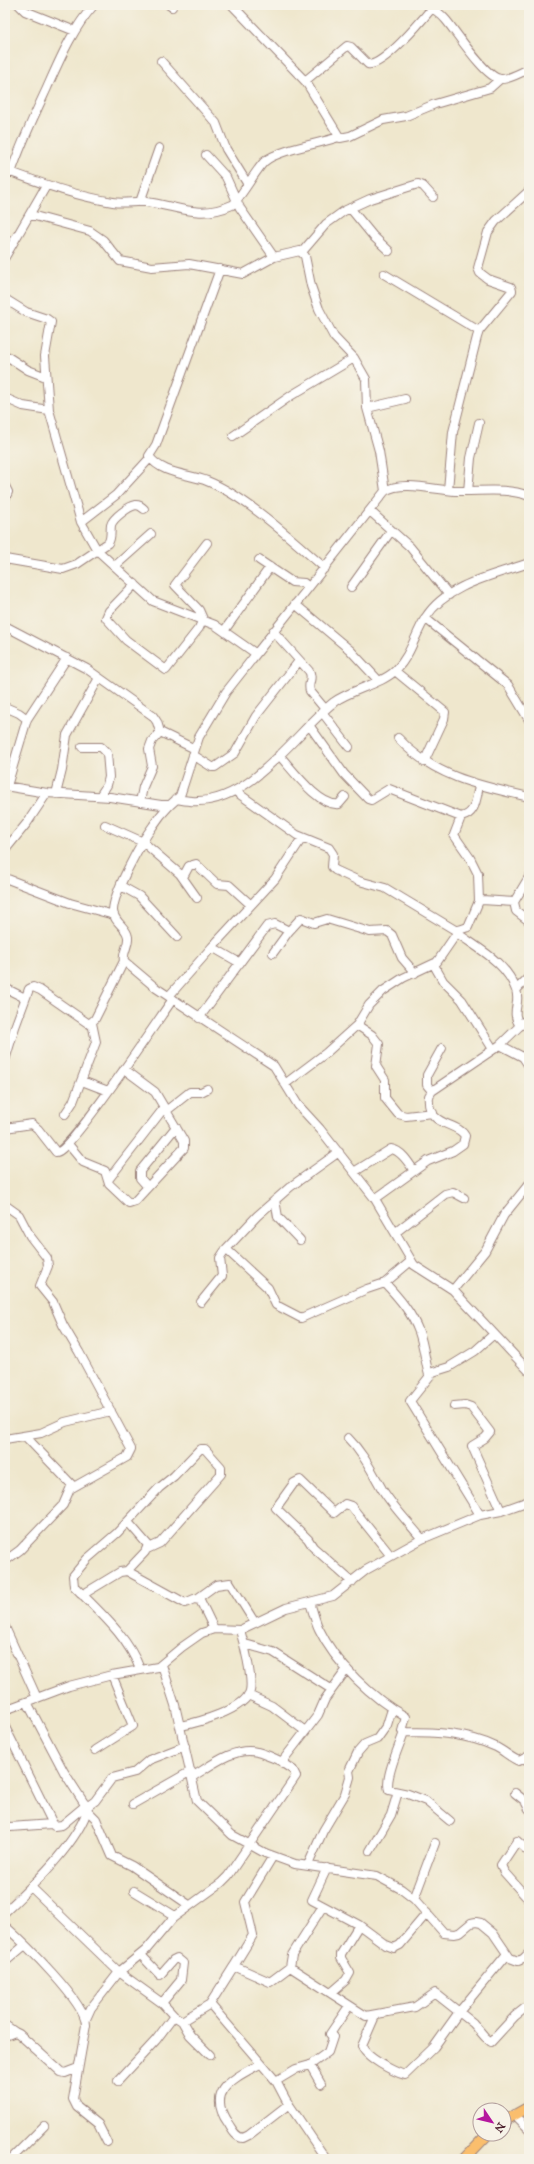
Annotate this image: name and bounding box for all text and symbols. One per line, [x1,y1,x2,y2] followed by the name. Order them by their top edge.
[472,2102,512,2142] north arrow
[491,2120,508,2136] text: N

